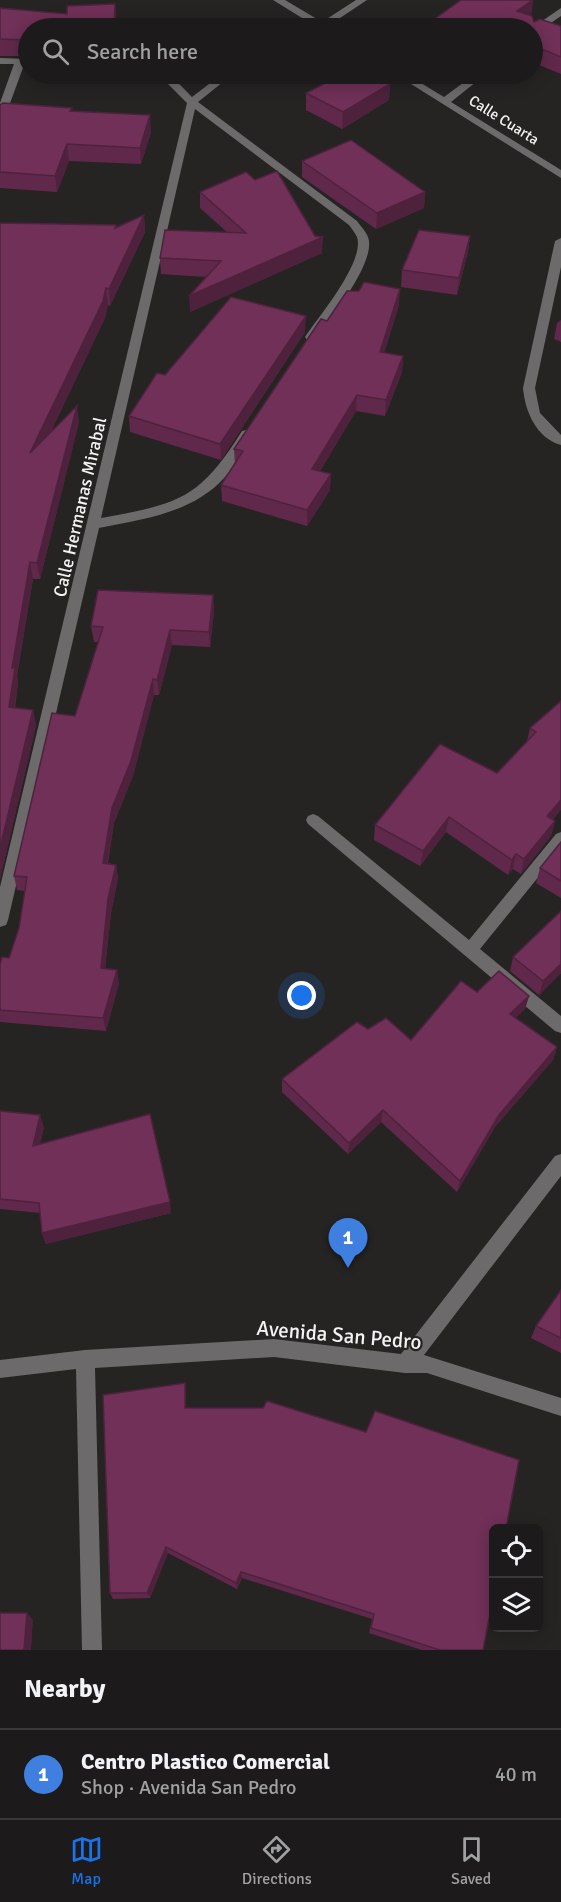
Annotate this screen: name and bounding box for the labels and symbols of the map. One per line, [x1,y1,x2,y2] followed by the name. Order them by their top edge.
[466,91,542,149] street label: Calle Cuarta
[49,415,111,599] street label: Calle Hermanas Mirabal
[287,981,316,1010] your location
[328,1218,368,1268] pin: 1
[255,1315,423,1355] street label: Avenida San Pedro

